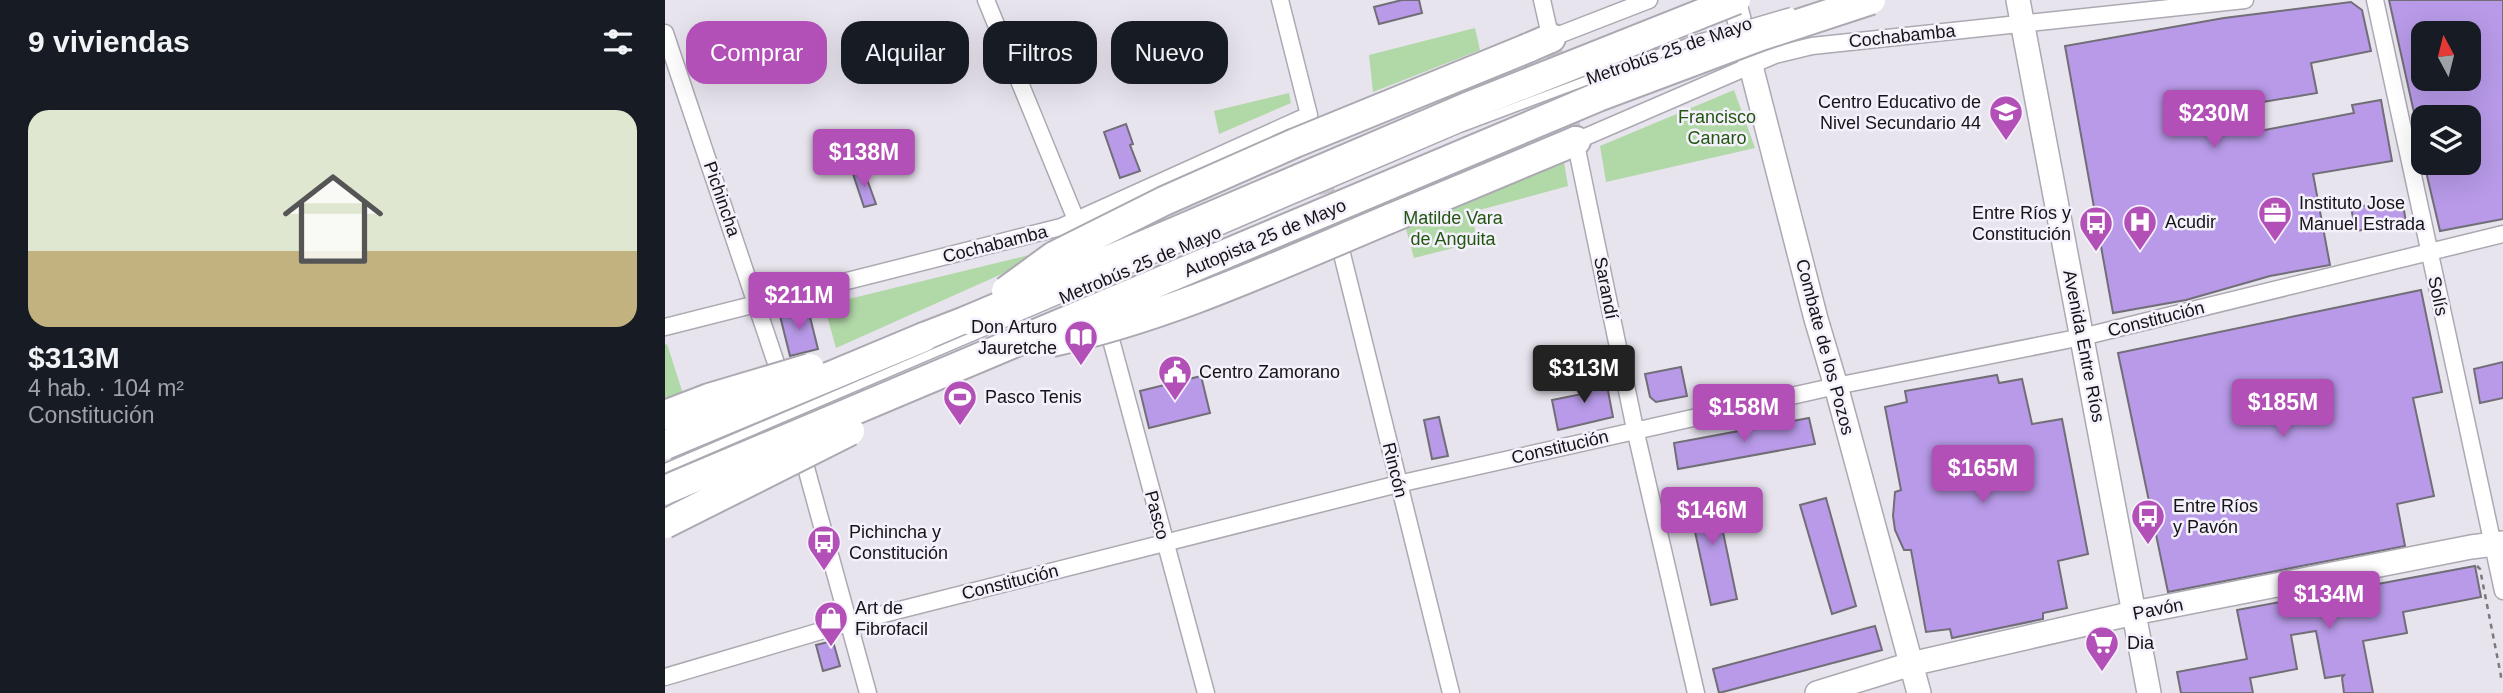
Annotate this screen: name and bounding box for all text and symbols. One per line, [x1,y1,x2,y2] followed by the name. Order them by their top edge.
[1583,13,1755,89] street label: Metrobús 25 de Mayo
[1848,20,1957,52] street label: Cochabamba
[686,21,827,84] chip: Comprar
[841,21,969,84] chip: Alquilar
[983,21,1097,84] chip: Filtros
[1111,21,1228,84] chip: Nuevo
[2411,21,2481,91] north arrow
[2411,21,2481,175] map controls
[599,23,637,61] icon: filters
[28,25,190,58] text: 9 viviendas
[2165,90,2263,150] pin: $230M
[1818,92,1981,133] place label: Centro Educativo de Nivel Secundario 44
[1987,93,2025,142] school or university icon: Centro Educativo de Nivel Secundario 44
[2179,100,2249,126] text: $230M
[2411,105,2481,175] button: layers
[1678,107,1756,148] park label: Francisco Canaro
[815,130,913,189] pin: $138M
[829,139,899,165] text: $138M
[270,156,396,282] icon: home
[700,159,744,240] street label: Pichincha
[2299,193,2426,234] place label: Instituto Jose Manuel Estrada
[2256,194,2294,243] office icon: Instituto Jose Manuel Estrada
[1181,195,1349,281] street label: Autopista 25 de Mayo
[1972,203,2071,244] place label: Entre Ríos y Constitución
[2121,203,2159,252] hospital icon: Acudir
[2077,204,2115,253] bus stop icon: Entre Ríos y Constitución
[1403,208,1504,249] park label: Matilde Vara de Anguita
[2165,212,2216,232] place label: Acudir
[941,221,1050,267] street label: Cochabamba
[1056,222,1224,308] street label: Metrobús 25 de Mayo
[1590,255,1622,321] street label: Sarandí
[1792,257,1858,437] street label: Combate de los Pozos
[2059,268,2109,424] street label: Avenida Entre Ríos
[750,272,848,332] pin: $211M
[2424,274,2452,318] street label: Solís
[764,282,834,308] text: $211M
[2106,297,2206,341] street label: Constitución
[971,317,1057,358] place label: Don Arturo Jauretche
[1062,318,1100,367] library icon: Don Arturo Jauretche
[28,341,120,374] text: $313M
[1535,346,1633,405] pin: $313M
[1156,353,1194,402] public building icon: Centro Zamorano
[1549,355,1619,381] text: $313M
[1199,362,1340,382] place label: Centro Zamorano
[28,375,184,401] text: 4 hab. · 104 m²
[941,378,979,427] sports icon: Pasco Tenis
[2234,380,2332,439] pin: $185M
[1695,384,1793,444] pin: $158M
[985,387,1082,407] place label: Pasco Tenis
[2248,389,2318,415] text: $185M
[1709,394,1779,420] text: $158M
[28,402,155,428] text: Constitución
[1509,426,1611,468] street label: Constitución
[1379,440,1411,500] street label: Rincón
[1934,446,2032,505] pin: $165M
[1948,455,2018,481] text: $165M
[1141,488,1173,542] street label: Pasco
[1663,488,1761,547] pin: $146M
[2173,496,2258,537] place label: Entre Ríos y Pavón
[1677,497,1747,523] text: $146M
[2129,497,2167,546] bus stop icon: Entre Ríos y Pavón
[849,522,948,563] place label: Pichincha y Constitución
[805,523,843,572] bus stop icon: Pichincha y Constitución
[960,560,1060,604] street label: Constitución
[2280,572,2378,631] pin: $134M
[2294,581,2364,607] text: $134M
[2131,594,2185,624] street label: Pavón
[855,598,928,639] place label: Art de Fibrofacil
[812,599,850,648] shop icon: Art de Fibrofacil
[2083,624,2121,673] supermarket icon: Dia
[2127,633,2155,653] place label: Dia

